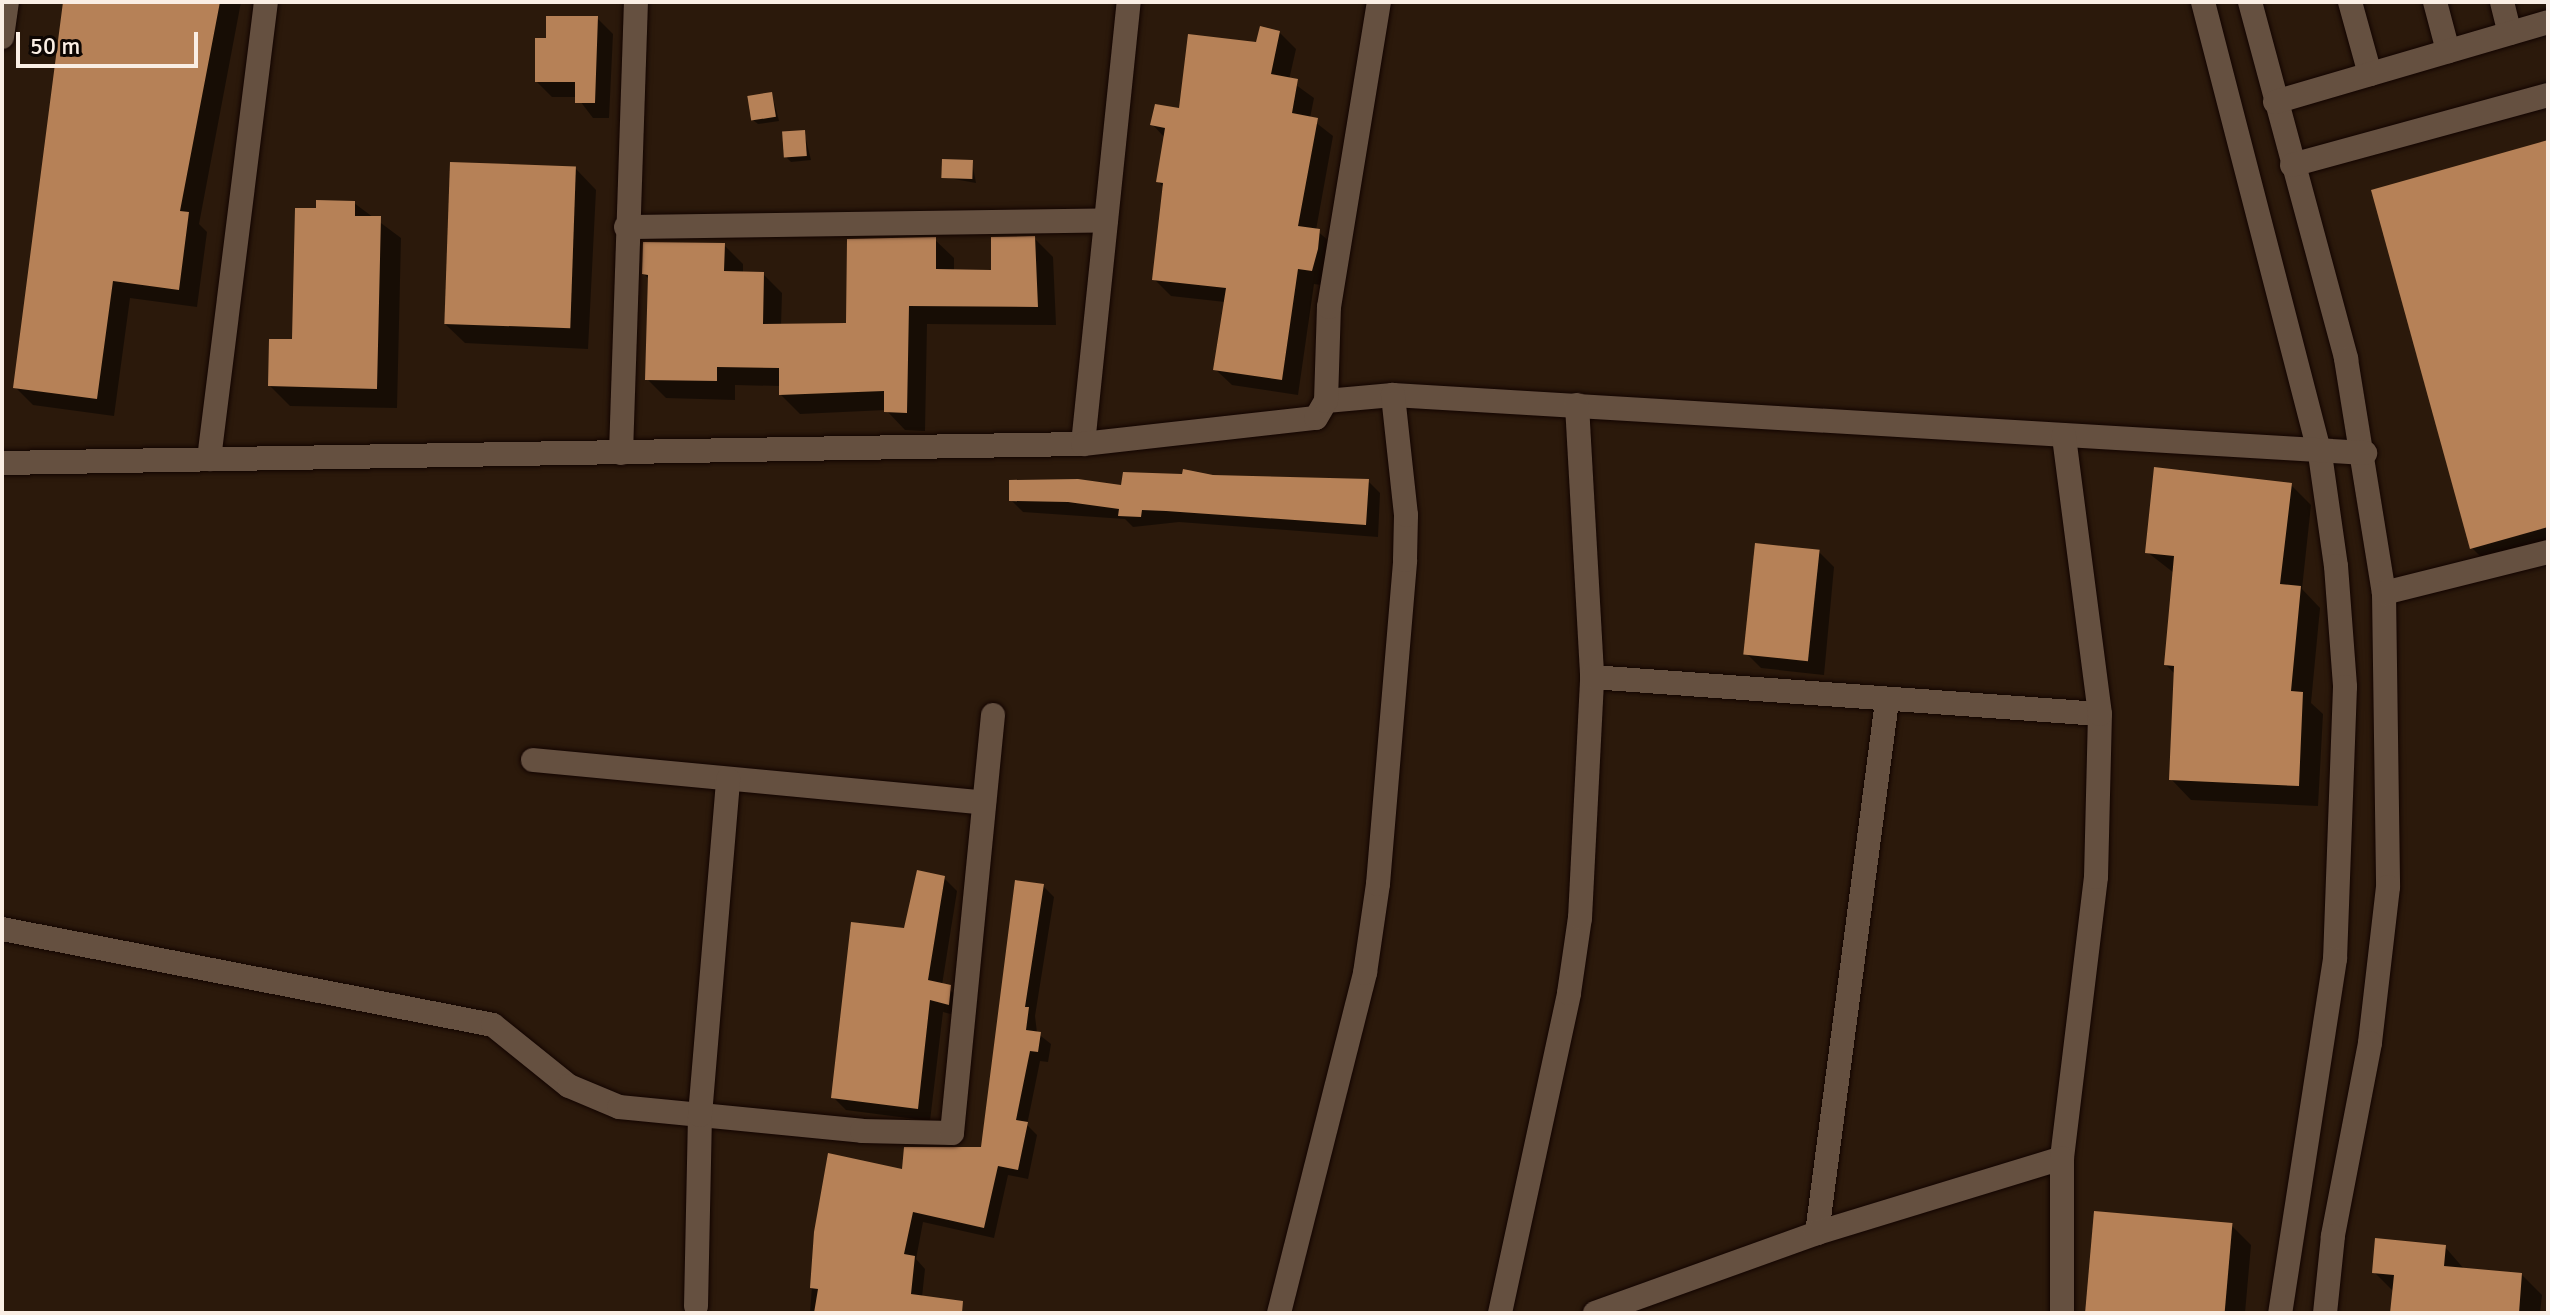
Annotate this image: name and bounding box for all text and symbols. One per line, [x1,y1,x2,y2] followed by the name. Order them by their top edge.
[20,16,202,66] scale bar
[30,31,80,61] text: 50 m

